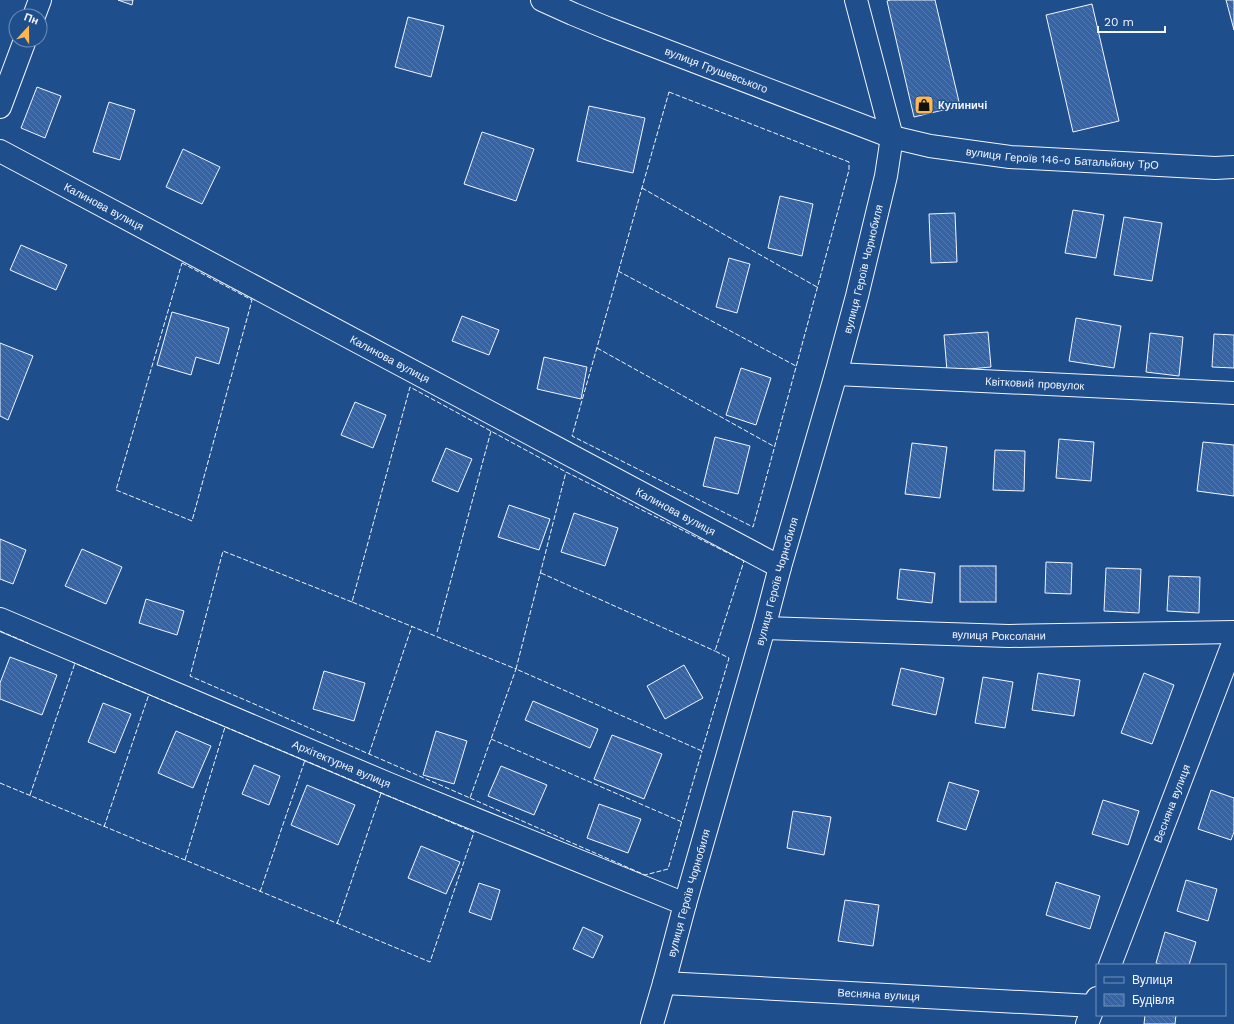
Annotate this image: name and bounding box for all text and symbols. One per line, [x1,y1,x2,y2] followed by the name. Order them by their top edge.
[8,8,48,48] north arrow
[1098,8,1165,34] scale bar
[22,10,41,28] text: Пн
[1104,15,1134,29] text: 20 m
[663,44,770,95] street label: вулиця Грушевського
[913,94,935,116] shop icon: Кулиничі
[938,99,987,112] place label: Кулиничі
[965,145,1160,172] street label: вулиця Героїв 146-о Батальйону ТрО
[62,180,146,233] street label: Калинова вулиця
[841,203,885,335] street label: вулиця Героїв Чорнобиля
[348,332,432,386] street label: Калинова вулиця
[985,375,1085,392] street label: Квітковий провулок
[634,485,718,538] street label: Калинова вулиця
[753,516,801,647] street label: вулиця Героїв Чорнобиля
[952,628,1046,643] street label: вулиця Роксолани
[290,737,393,790] street label: Архітектурна вулиця
[1151,762,1193,844] street label: Весняна вулиця
[665,827,713,959] street label: вулиця Героїв Чорнобиля
[1096,964,1226,1016] legend
[1132,973,1173,987] text: Вулиця
[837,986,920,1003] street label: Весняна вулиця
[1132,993,1174,1007] text: Будівля

